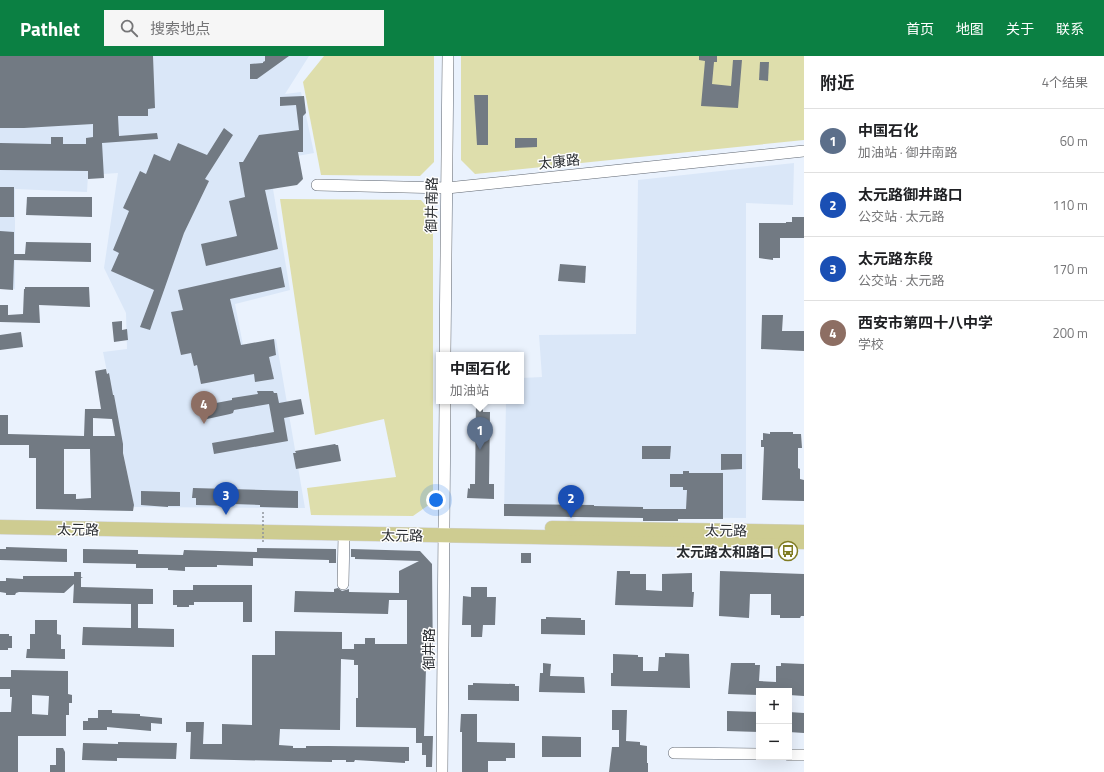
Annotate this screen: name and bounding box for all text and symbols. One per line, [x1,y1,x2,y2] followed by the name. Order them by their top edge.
[104,10,384,46] search box
[20,14,80,43] text: Pathlet
[118,17,140,39] icon: search
[150,17,210,40] text: 搜索地点
[906,18,934,39] text: 首页
[956,18,984,39] text: 地图
[1006,18,1034,39] text: 关于
[1056,18,1084,39] text: 联系
[820,70,854,96] text: 附近
[1042,72,1088,92] text: 4个结果
[858,119,918,142] text: 中国石化
[829,131,837,151] text: 1
[1060,131,1088,151] text: 60 m
[858,142,958,162] text: 加油站 · 御井南路
[537,148,581,174] street label: 太康路
[420,177,442,233] street label: 御井南路
[858,183,963,206] text: 太元路御井路口
[829,195,837,215] text: 2
[1052,195,1088,215] text: 110 m
[858,206,945,226] text: 公交站 · 太元路
[858,247,933,270] text: 太元路东段
[829,259,837,279] text: 3
[1052,259,1088,279] text: 170 m
[858,270,945,290] text: 公交站 · 太元路
[858,311,993,334] text: 西安市第四十八中学
[829,323,837,343] text: 4
[1052,323,1088,343] text: 200 m
[858,334,884,354] text: 学校
[436,352,524,404] popup
[450,357,510,380] text: 中国石化
[450,380,489,400] text: 加油站
[191,391,217,424] pin: 4
[467,417,493,450] pin: 1
[213,482,239,515] pin: 3
[558,485,584,518] pin: 2
[426,490,446,510] your location
[57,518,99,540] street label: 太元路
[705,519,747,541] street label: 太元路
[381,524,423,546] street label: 太元路
[777,540,799,562] bus stop icon: 太元路太和路口
[676,541,774,562] place label: 太元路太和路口
[418,628,439,670] street label: 御井路
[756,688,792,760] map controls
[756,688,792,724] button: +
[756,724,792,760] button: −

